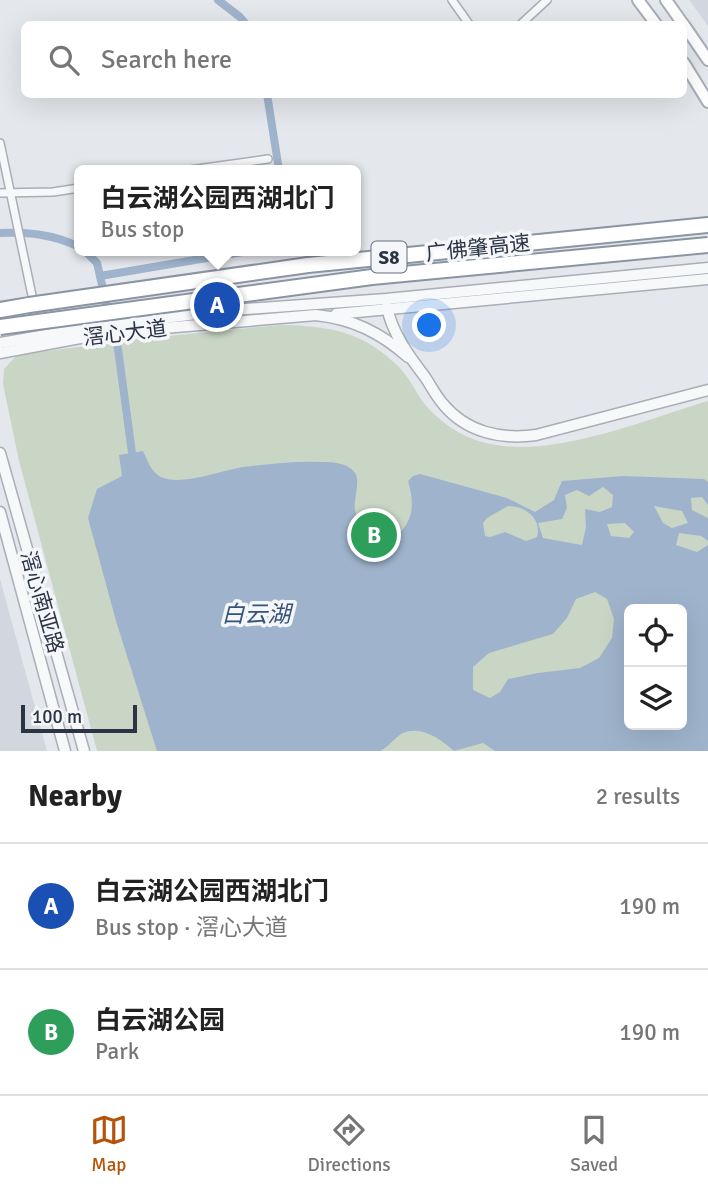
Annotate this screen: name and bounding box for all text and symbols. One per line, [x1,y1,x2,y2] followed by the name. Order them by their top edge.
[21,21,687,98] search box
[45,41,83,79] icon: search
[101,44,232,76] text: Search here
[74,165,361,256] popup
[100,183,335,215] text: 白云湖公园西湖北门
[100,215,184,244] text: Bus stop
[424,230,532,266] street label: 广佛肇高速
[372,242,406,272] road number: S8
[194,279,240,331] pin: A
[412,308,446,342] your location
[82,315,168,351] street label: 滘心大道
[351,509,397,561] pin: B
[15,548,69,656] street label: 滘心南亚路
[222,600,294,629] water label: 白云湖
[624,604,687,730] map controls
[624,604,687,667] button: locate
[624,667,687,730] button: layers
[21,702,136,734] scale bar
[32,705,82,729] text: 100 m
[28,778,122,815] text: Nearby
[596,782,680,811] text: 2 results
[95,876,329,908] text: 白云湖公园西湖北门
[44,892,58,921] text: A
[619,892,680,921] text: 190 m
[95,913,288,942] text: Bus stop · 滘心大道
[95,1005,225,1037] text: 白云湖公园
[44,1018,58,1047] text: B
[619,1018,680,1047] text: 190 m
[95,1037,139,1066] text: Park
[90,1111,128,1177] tab: Map
[308,1111,391,1177] tab: Directions
[570,1111,618,1177] tab: Saved

